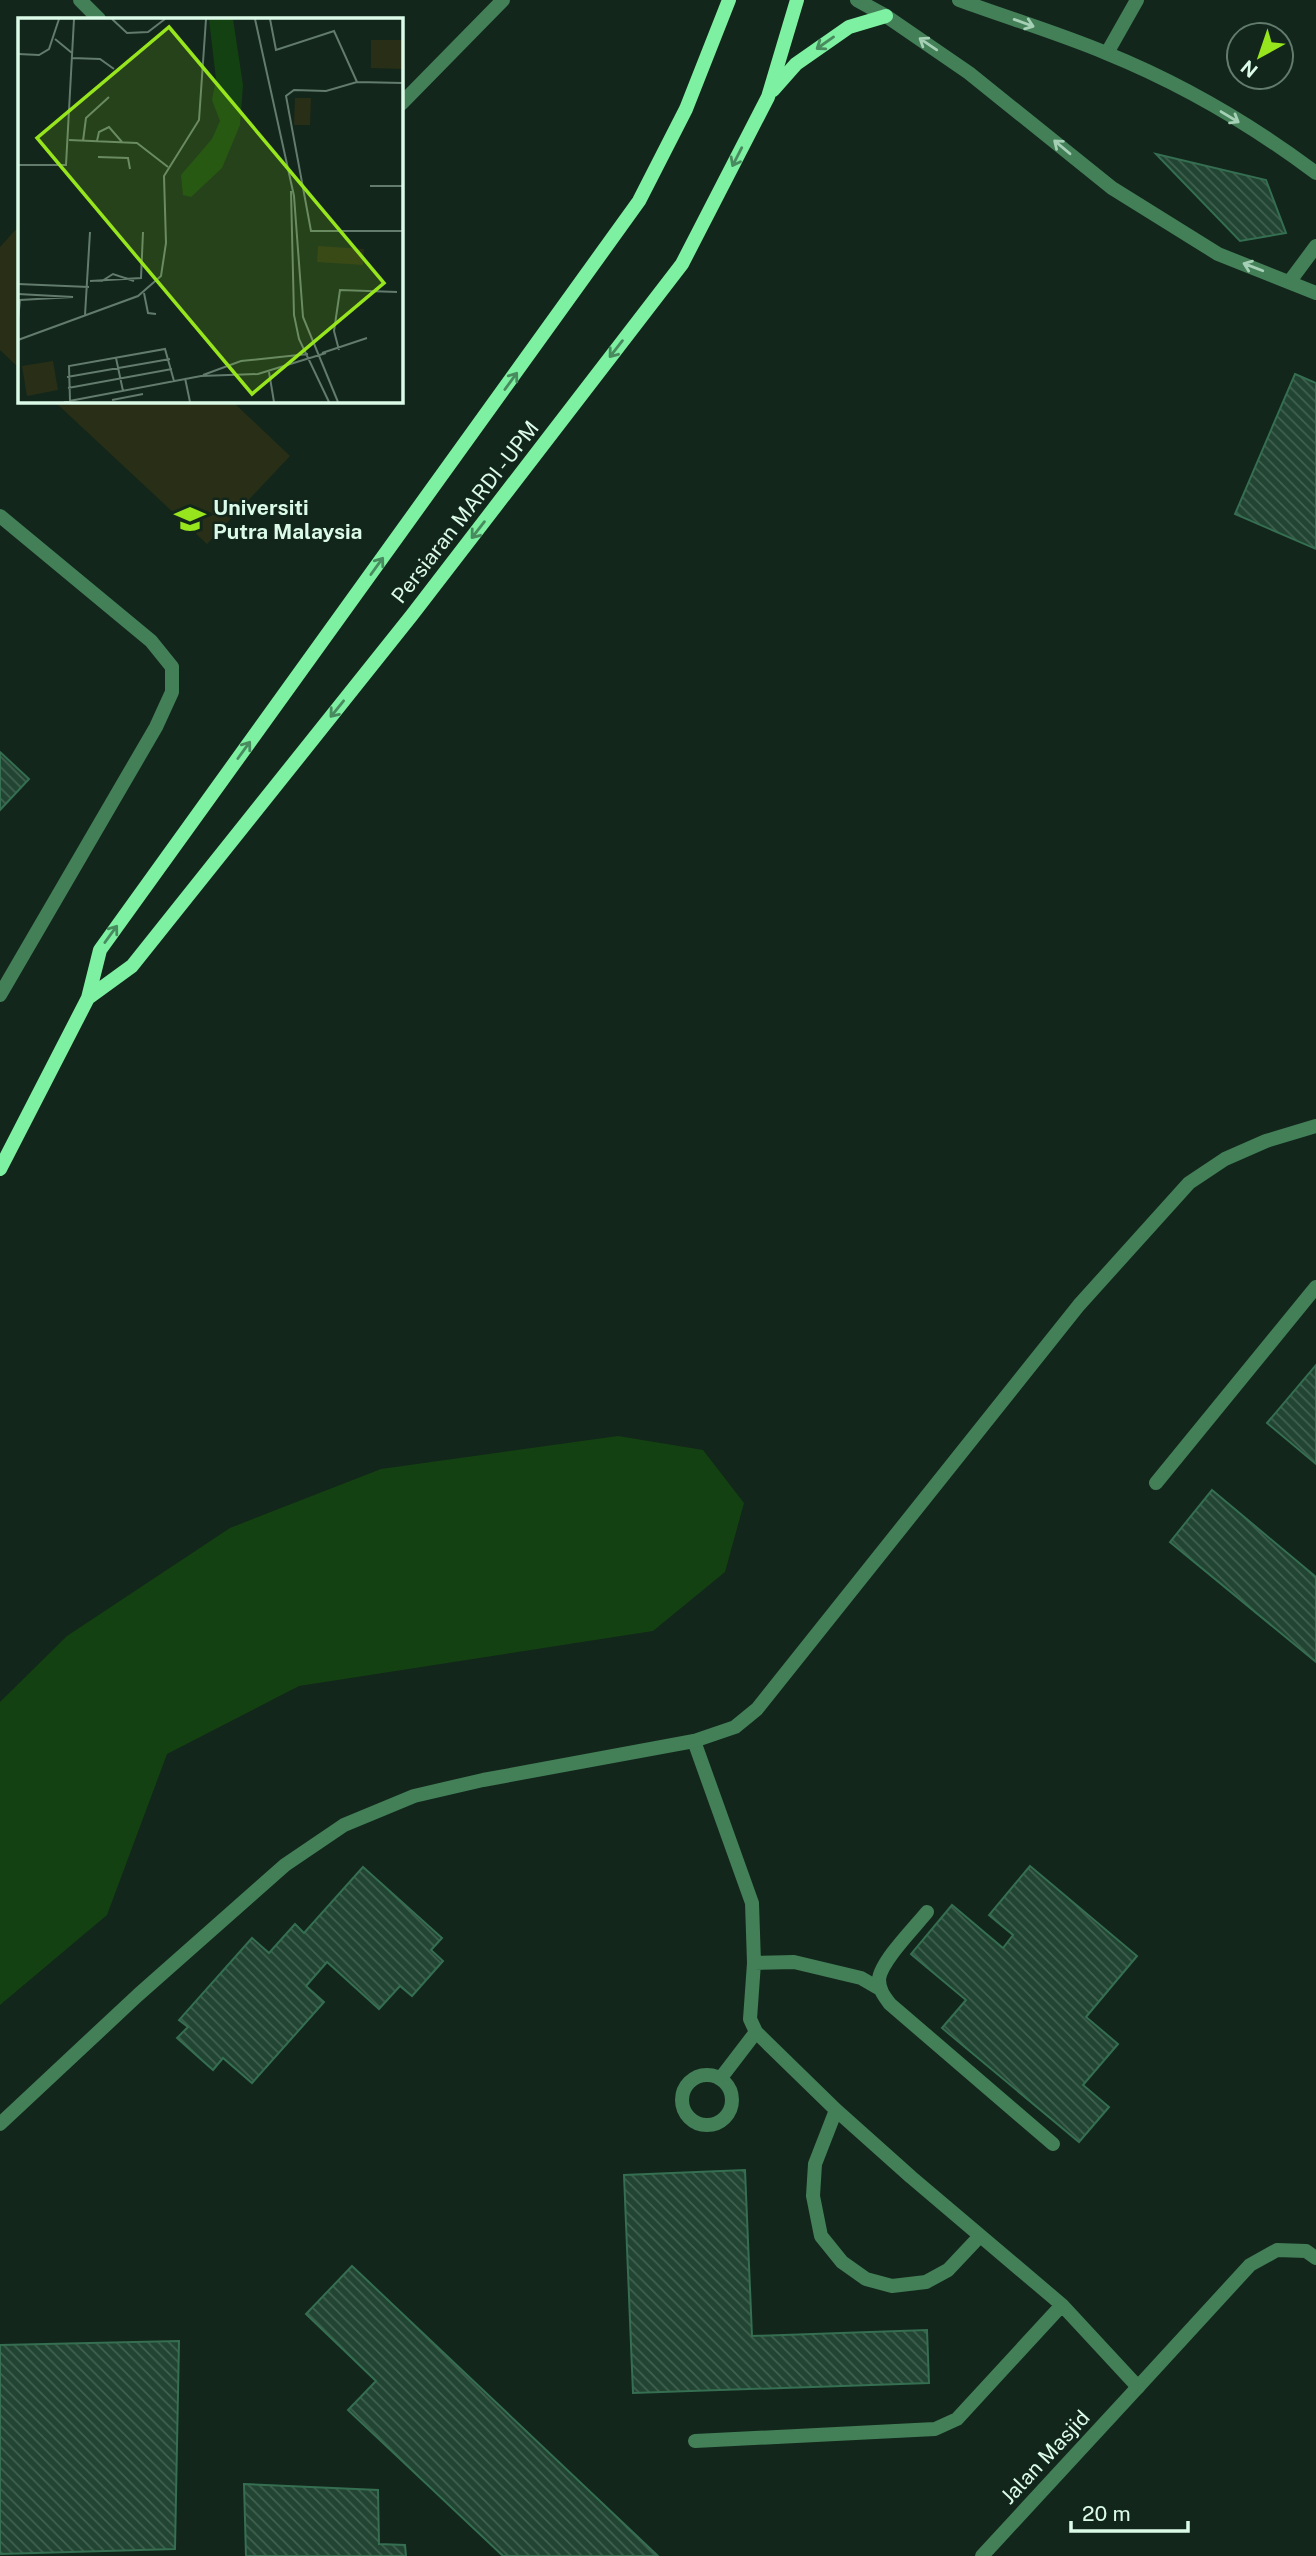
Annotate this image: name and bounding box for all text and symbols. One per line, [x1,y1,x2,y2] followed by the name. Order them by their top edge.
[18,18,402,402] inset map
[1012,18,1034,30] one-way arrow
[1225,21,1295,91] north arrow
[816,36,835,50] one-way arrow
[919,37,938,52] one-way arrow
[1236,56,1262,82] text: N
[1219,111,1240,124] one-way arrow
[1053,139,1071,154] one-way arrow
[729,146,743,167] one-way arrow
[1243,260,1264,273] one-way arrow
[609,340,624,358] one-way arrow
[503,372,518,391] one-way arrow
[386,416,544,608] street label: Persiaran MARDI - UPM
[213,495,362,544] place label: Universiti Putra Malaysia
[173,502,207,536] school or university icon: Universiti Putra Malaysia
[470,520,485,538] one-way arrow
[370,557,385,576] one-way arrow
[330,699,345,717] one-way arrow
[237,741,251,760] one-way arrow
[103,925,118,944] one-way arrow
[995,2405,1095,2509] street label: Jalan Masjid
[1071,2490,1188,2534] scale bar
[1082,2501,1131,2526] text: 20 m

